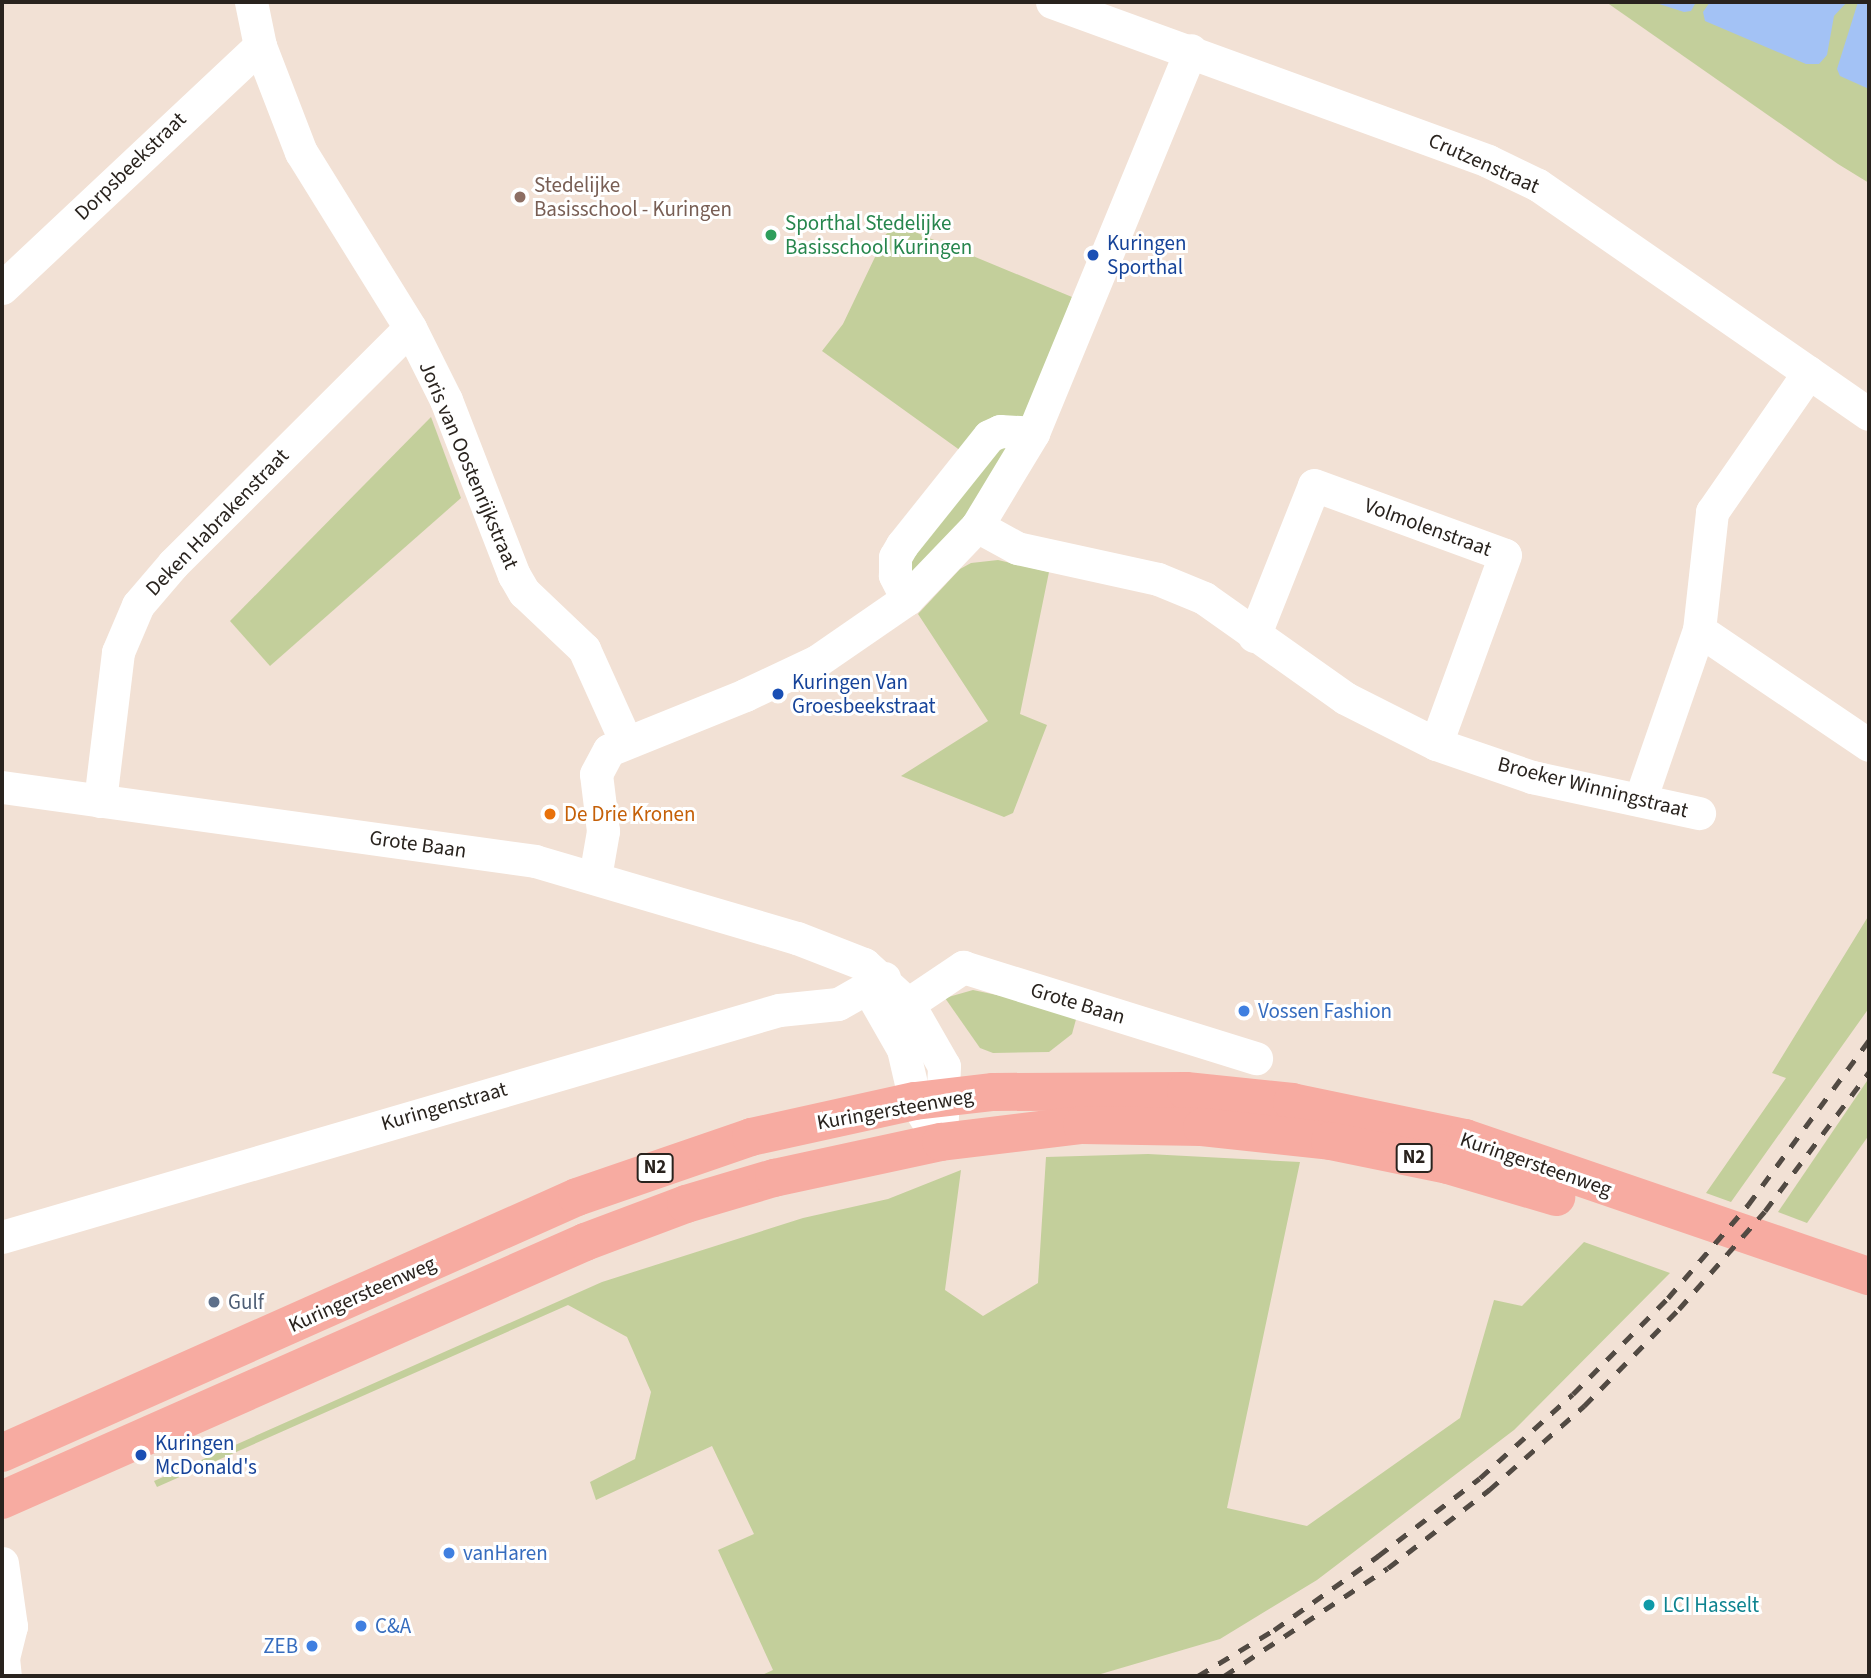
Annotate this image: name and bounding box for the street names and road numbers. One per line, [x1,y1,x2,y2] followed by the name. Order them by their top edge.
[69,107,191,225] street label: Dorpsbeekstraat
[1425,127,1543,199] street label: Crutzenstraat
[414,357,524,573] street label: Joris van Oostenrijkstraat
[140,443,294,601] street label: Deken Habrakenstraat
[1361,492,1495,562] street label: Volmolenstraat
[1495,751,1691,823] street label: Broeker Winningstraat
[368,825,468,863] street label: Grote Baan
[1028,977,1128,1029] street label: Grote Baan
[378,1076,510,1136] street label: Kuringenstraat
[815,1083,975,1135] street label: Kuringersteenweg
[1457,1126,1615,1202] street label: Kuringersteenweg
[1395,1142,1433,1174] road number: N2
[636,1152,674,1184] road number: N2
[284,1250,440,1338] street label: Kuringersteenweg

